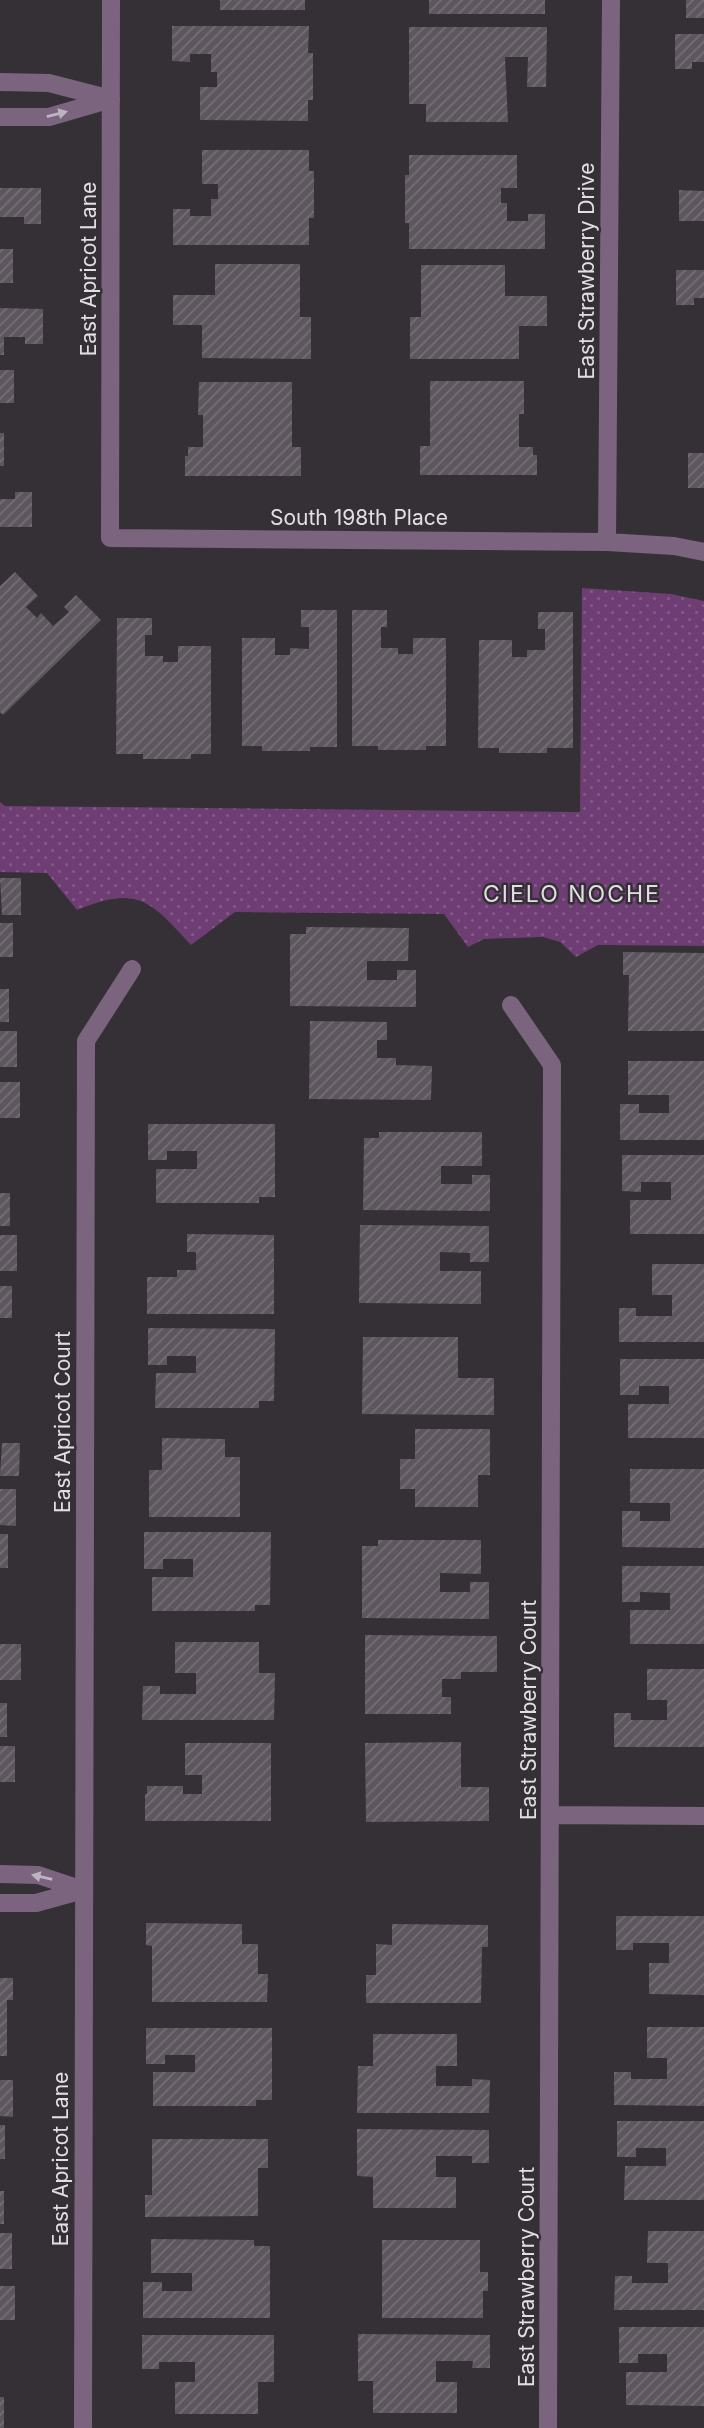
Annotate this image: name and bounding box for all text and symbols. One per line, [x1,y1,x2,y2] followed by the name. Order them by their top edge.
[46,108,68,119] one-way arrow
[574,163,599,379] street label: East Strawberry Drive
[76,182,101,356] street label: East Apricot Lane
[270,505,448,530] street label: South 198th Place
[483,880,661,908] district label: CIELO NOCHE
[50,1331,75,1513] street label: East Apricot Court
[516,1600,541,1820] street label: East Strawberry Court
[31,1872,53,1883] one-way arrow
[48,2072,73,2246] street label: East Apricot Lane
[514,2167,539,2387] street label: East Strawberry Court

